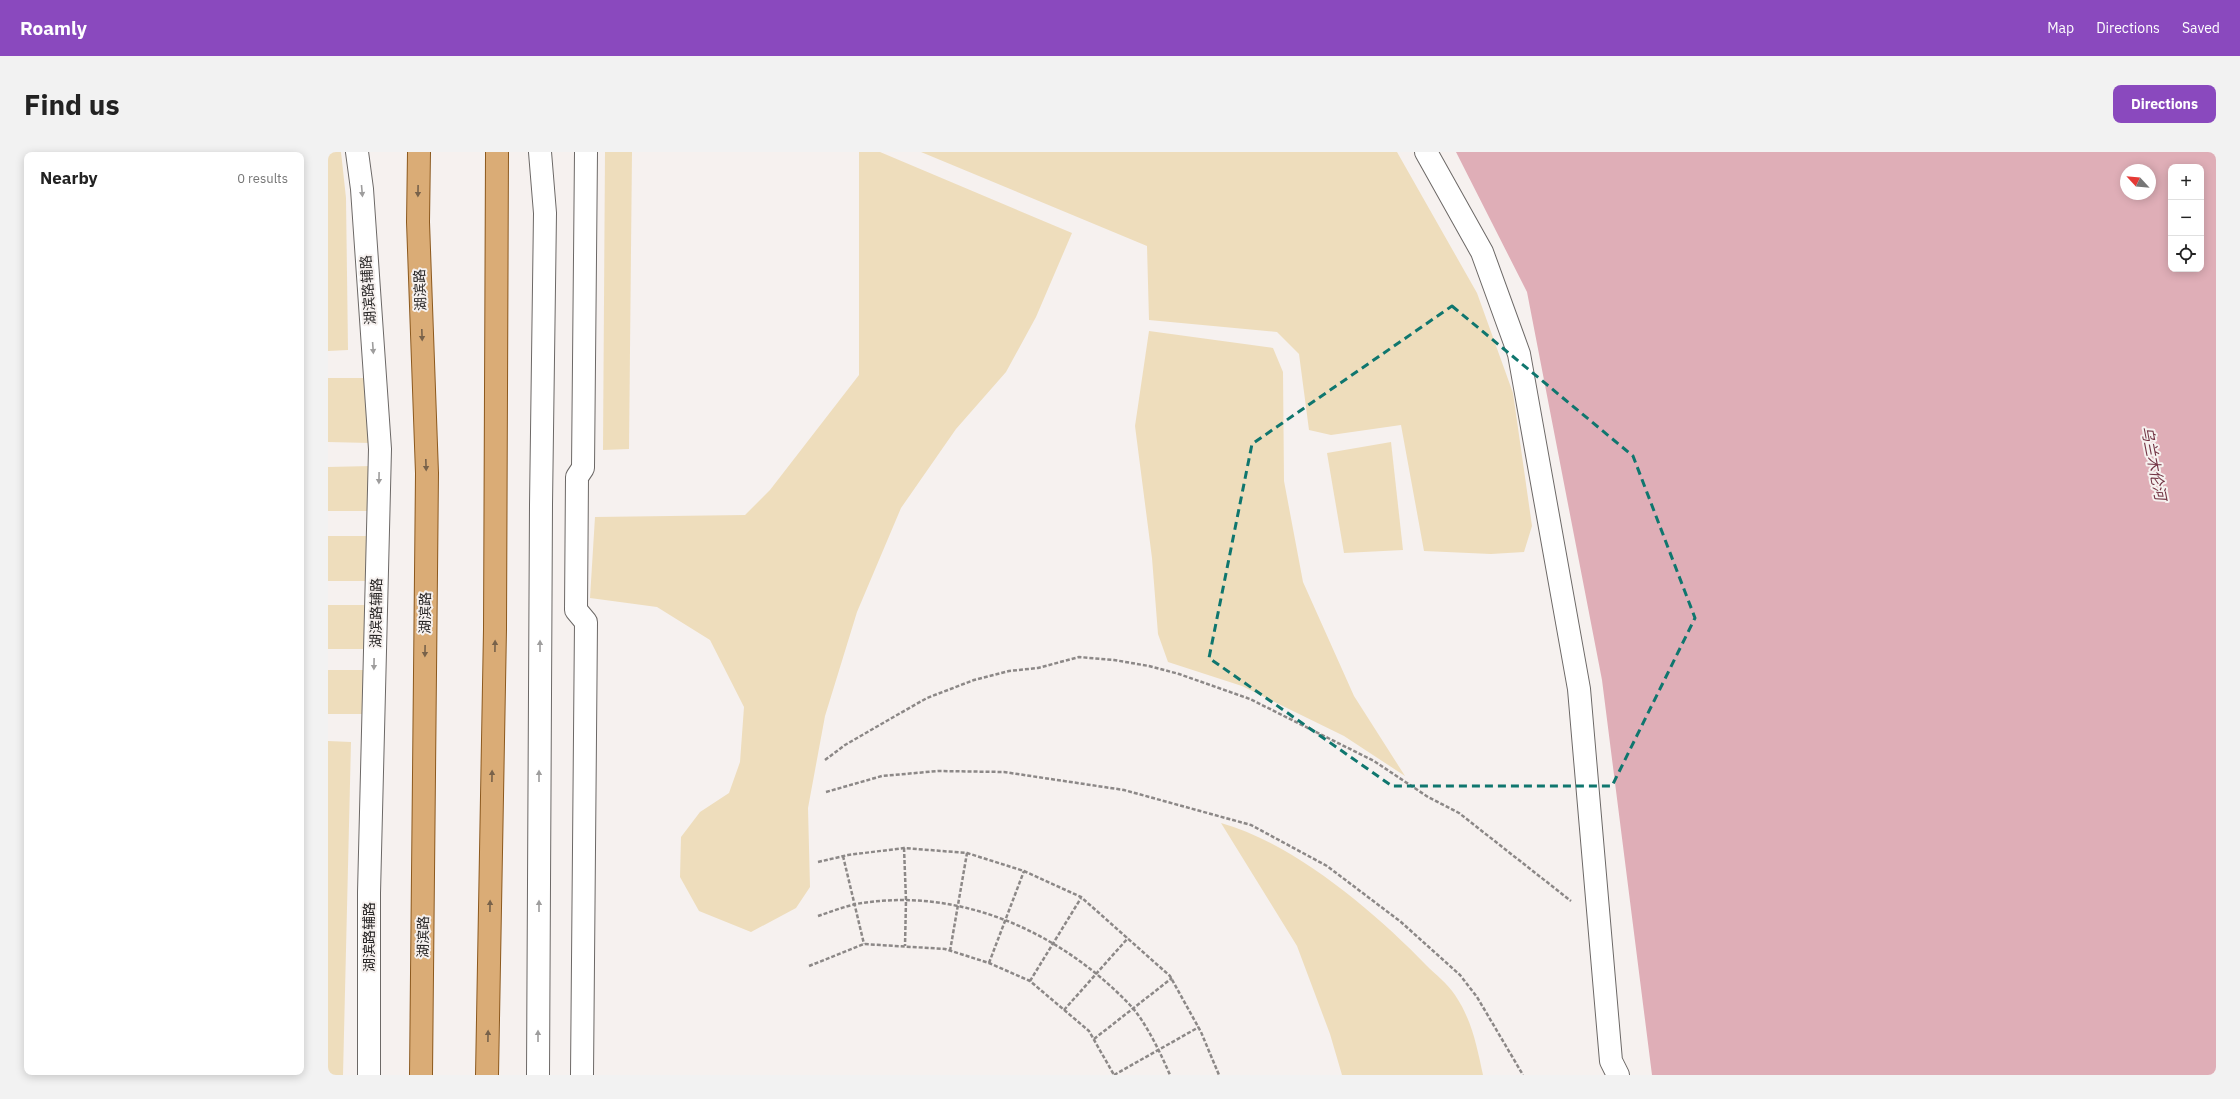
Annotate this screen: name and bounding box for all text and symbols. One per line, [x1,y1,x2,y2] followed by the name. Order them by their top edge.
[20,16,87,40] text: Roamly
[2047,19,2074,37] text: Map
[2096,19,2160,37] text: Directions
[2182,19,2220,37] text: Saved
[2113,85,2216,123] button: Directions
[24,86,120,123] text: Find us
[2120,164,2156,200] north arrow
[2168,164,2204,272] map controls
[2168,164,2204,200] button: +
[40,167,98,189] text: Nearby
[237,170,288,187] text: 0 results
[358,185,365,197] one-way arrow
[415,185,421,198] one-way arrow
[2168,200,2204,236] button: −
[2168,236,2204,272] button: locate
[357,254,379,326] street label: 湖滨路辅路
[410,269,430,311] street label: 湖滨路
[418,329,425,341] one-way arrow
[369,342,376,354] one-way arrow
[2138,424,2171,505] water label: 乌兰木伦河
[423,459,430,471] one-way arrow
[376,472,382,485] one-way arrow
[366,578,386,648] street label: 湖滨路辅路
[416,592,434,634] street label: 湖滨路
[492,639,498,652] one-way arrow
[537,639,543,652] one-way arrow
[422,645,428,658] one-way arrow
[371,658,377,671] one-way arrow
[489,770,496,782] one-way arrow
[536,770,543,782] one-way arrow
[487,899,493,912] one-way arrow
[536,899,542,912] one-way arrow
[360,902,378,972] street label: 湖滨路辅路
[414,916,432,958] street label: 湖滨路
[485,1029,491,1042] one-way arrow
[535,1029,541,1042] one-way arrow

